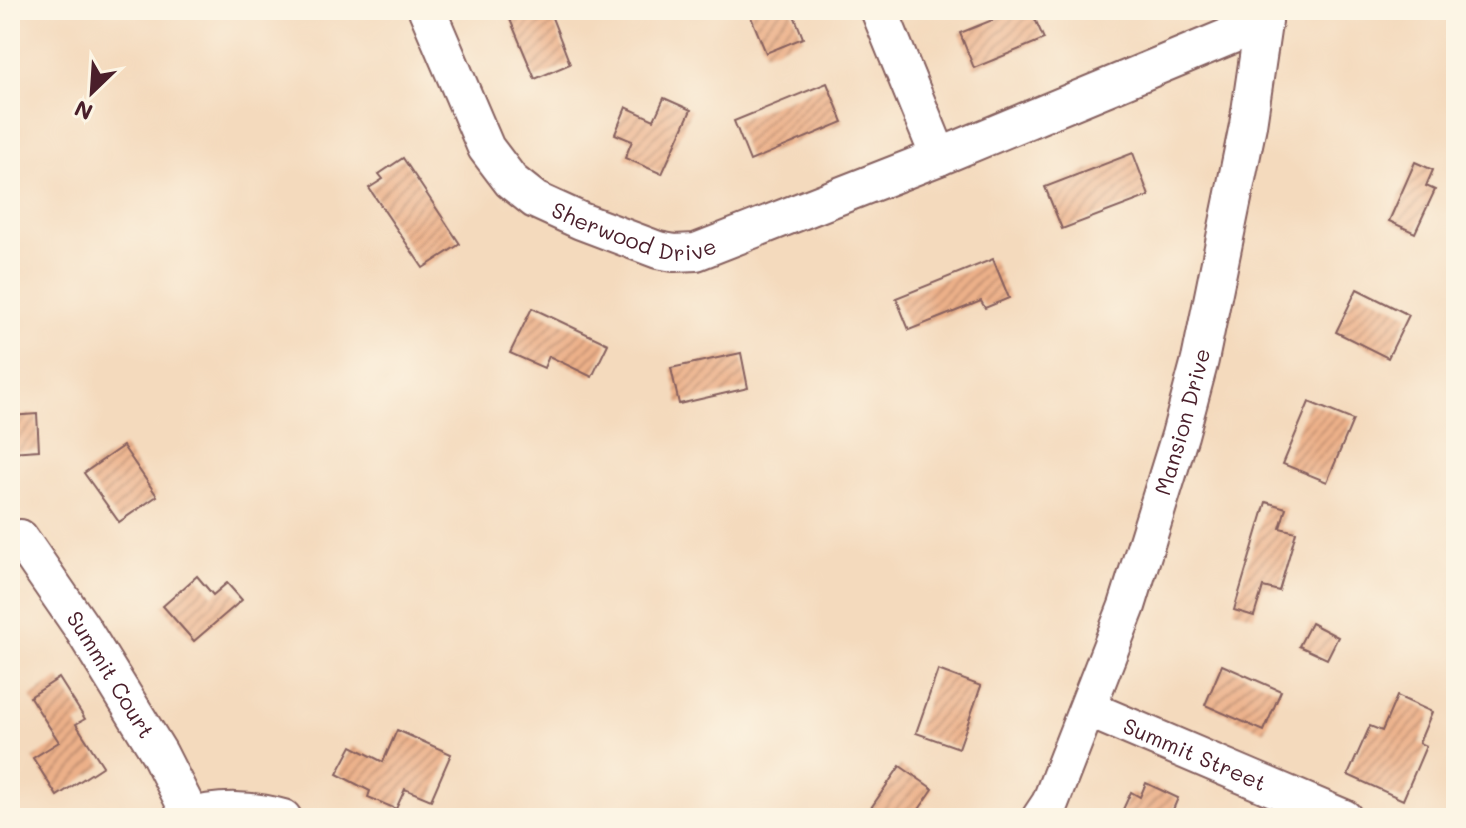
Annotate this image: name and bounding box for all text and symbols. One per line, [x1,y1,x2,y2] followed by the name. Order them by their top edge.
[52,52,132,132] north arrow
[70,94,97,127] text: N
[547,195,720,267] street label: Sherwood Drive
[1147,346,1216,499] street label: Mansion Drive
[61,605,161,743] street label: Summit Court
[1119,711,1271,797] street label: Summit Street

